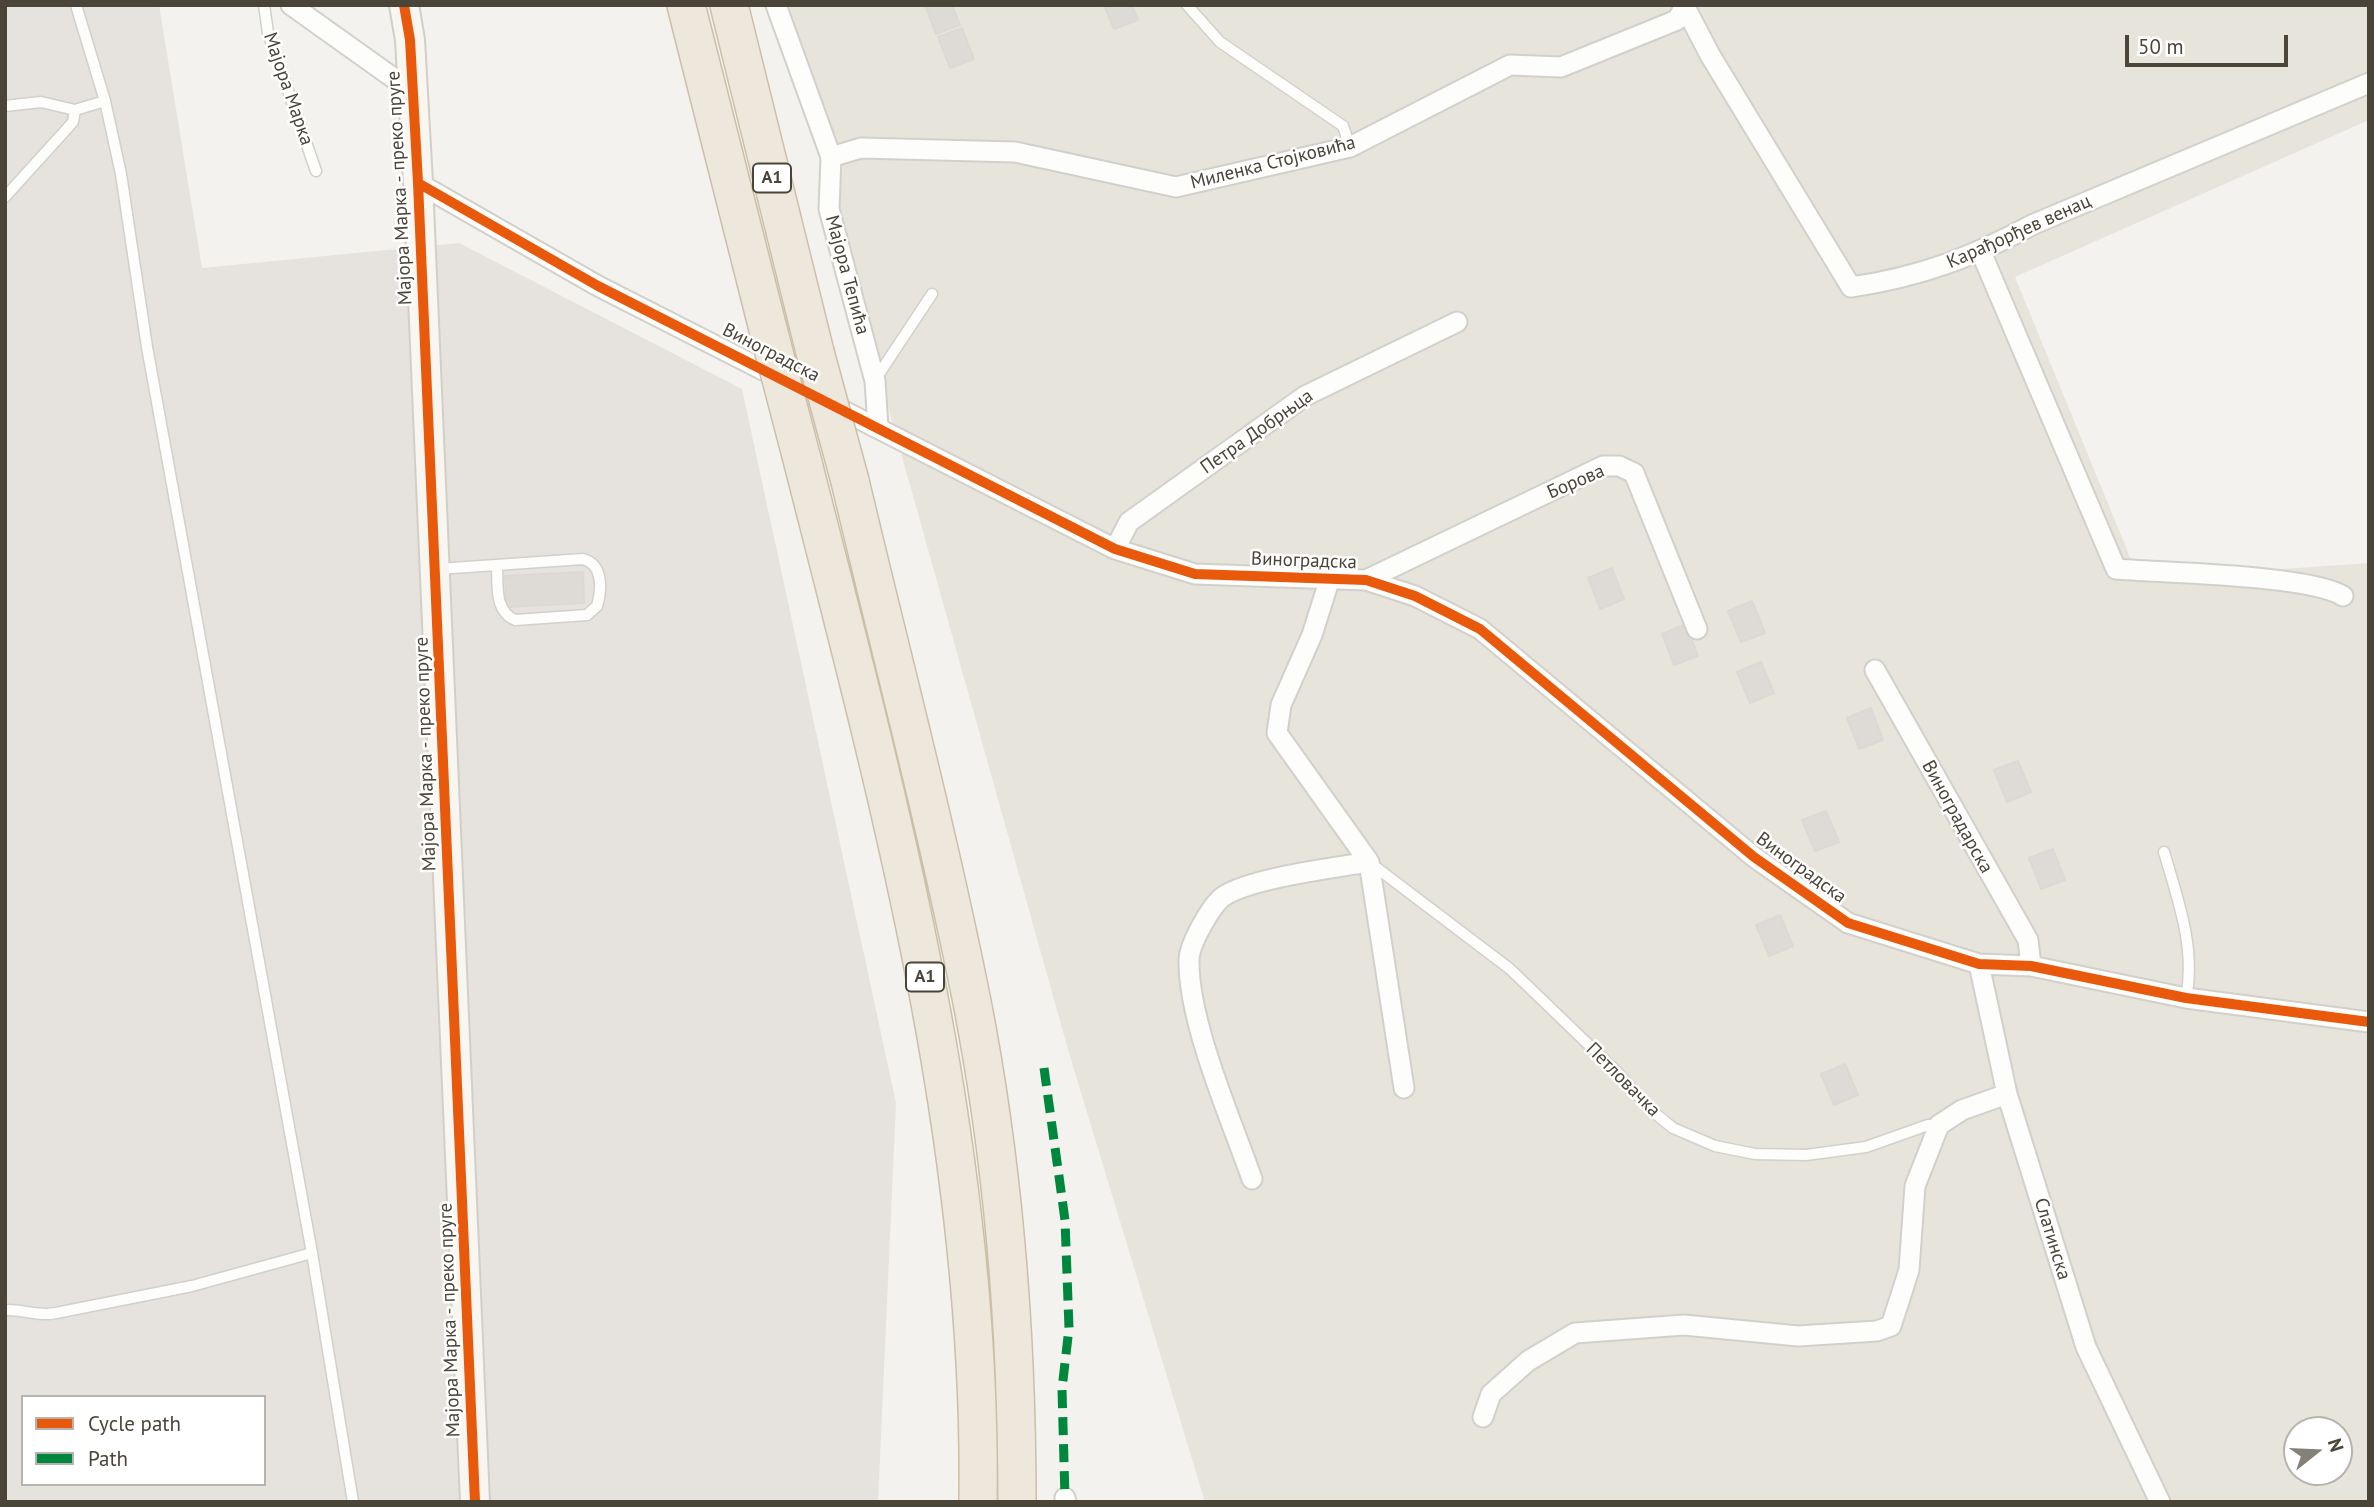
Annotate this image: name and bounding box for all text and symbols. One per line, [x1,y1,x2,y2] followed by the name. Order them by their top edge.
[2129,21,2292,65] scale bar
[258,30,318,148] street label: Мајора Марка
[2138,33,2184,60] text: 50 m
[382,70,418,306] street label: Мајора Марка - преко пруге
[1188,131,1358,195] street label: Миленка Стојковића
[753,163,791,192] road number: A1
[1943,190,2095,274] street label: Карађорђев венац
[820,213,874,337] street label: Мајора Тепића
[719,319,823,387] street label: Виноградска
[1196,385,1318,479] street label: Петра Добрњца
[1544,460,1608,504] street label: Борова
[1251,548,1357,574] street label: Виноградска
[411,636,441,872] street label: Мајора Марка - преко пруге
[1917,757,1997,877] street label: Виноградарска
[1751,828,1851,908] street label: Виноградска
[906,962,944,992] road number: A1
[1581,1038,1665,1122] street label: Петловачка
[2029,1195,2075,1283] street label: Слатинска
[435,1202,465,1438] street label: Мајора Марка - преко пруге
[21,1395,266,1486] legend
[88,1410,181,1437] text: Cycle path
[2283,1416,2353,1486] north arrow
[2323,1435,2349,1455] text: N
[88,1445,128,1472] text: Path

